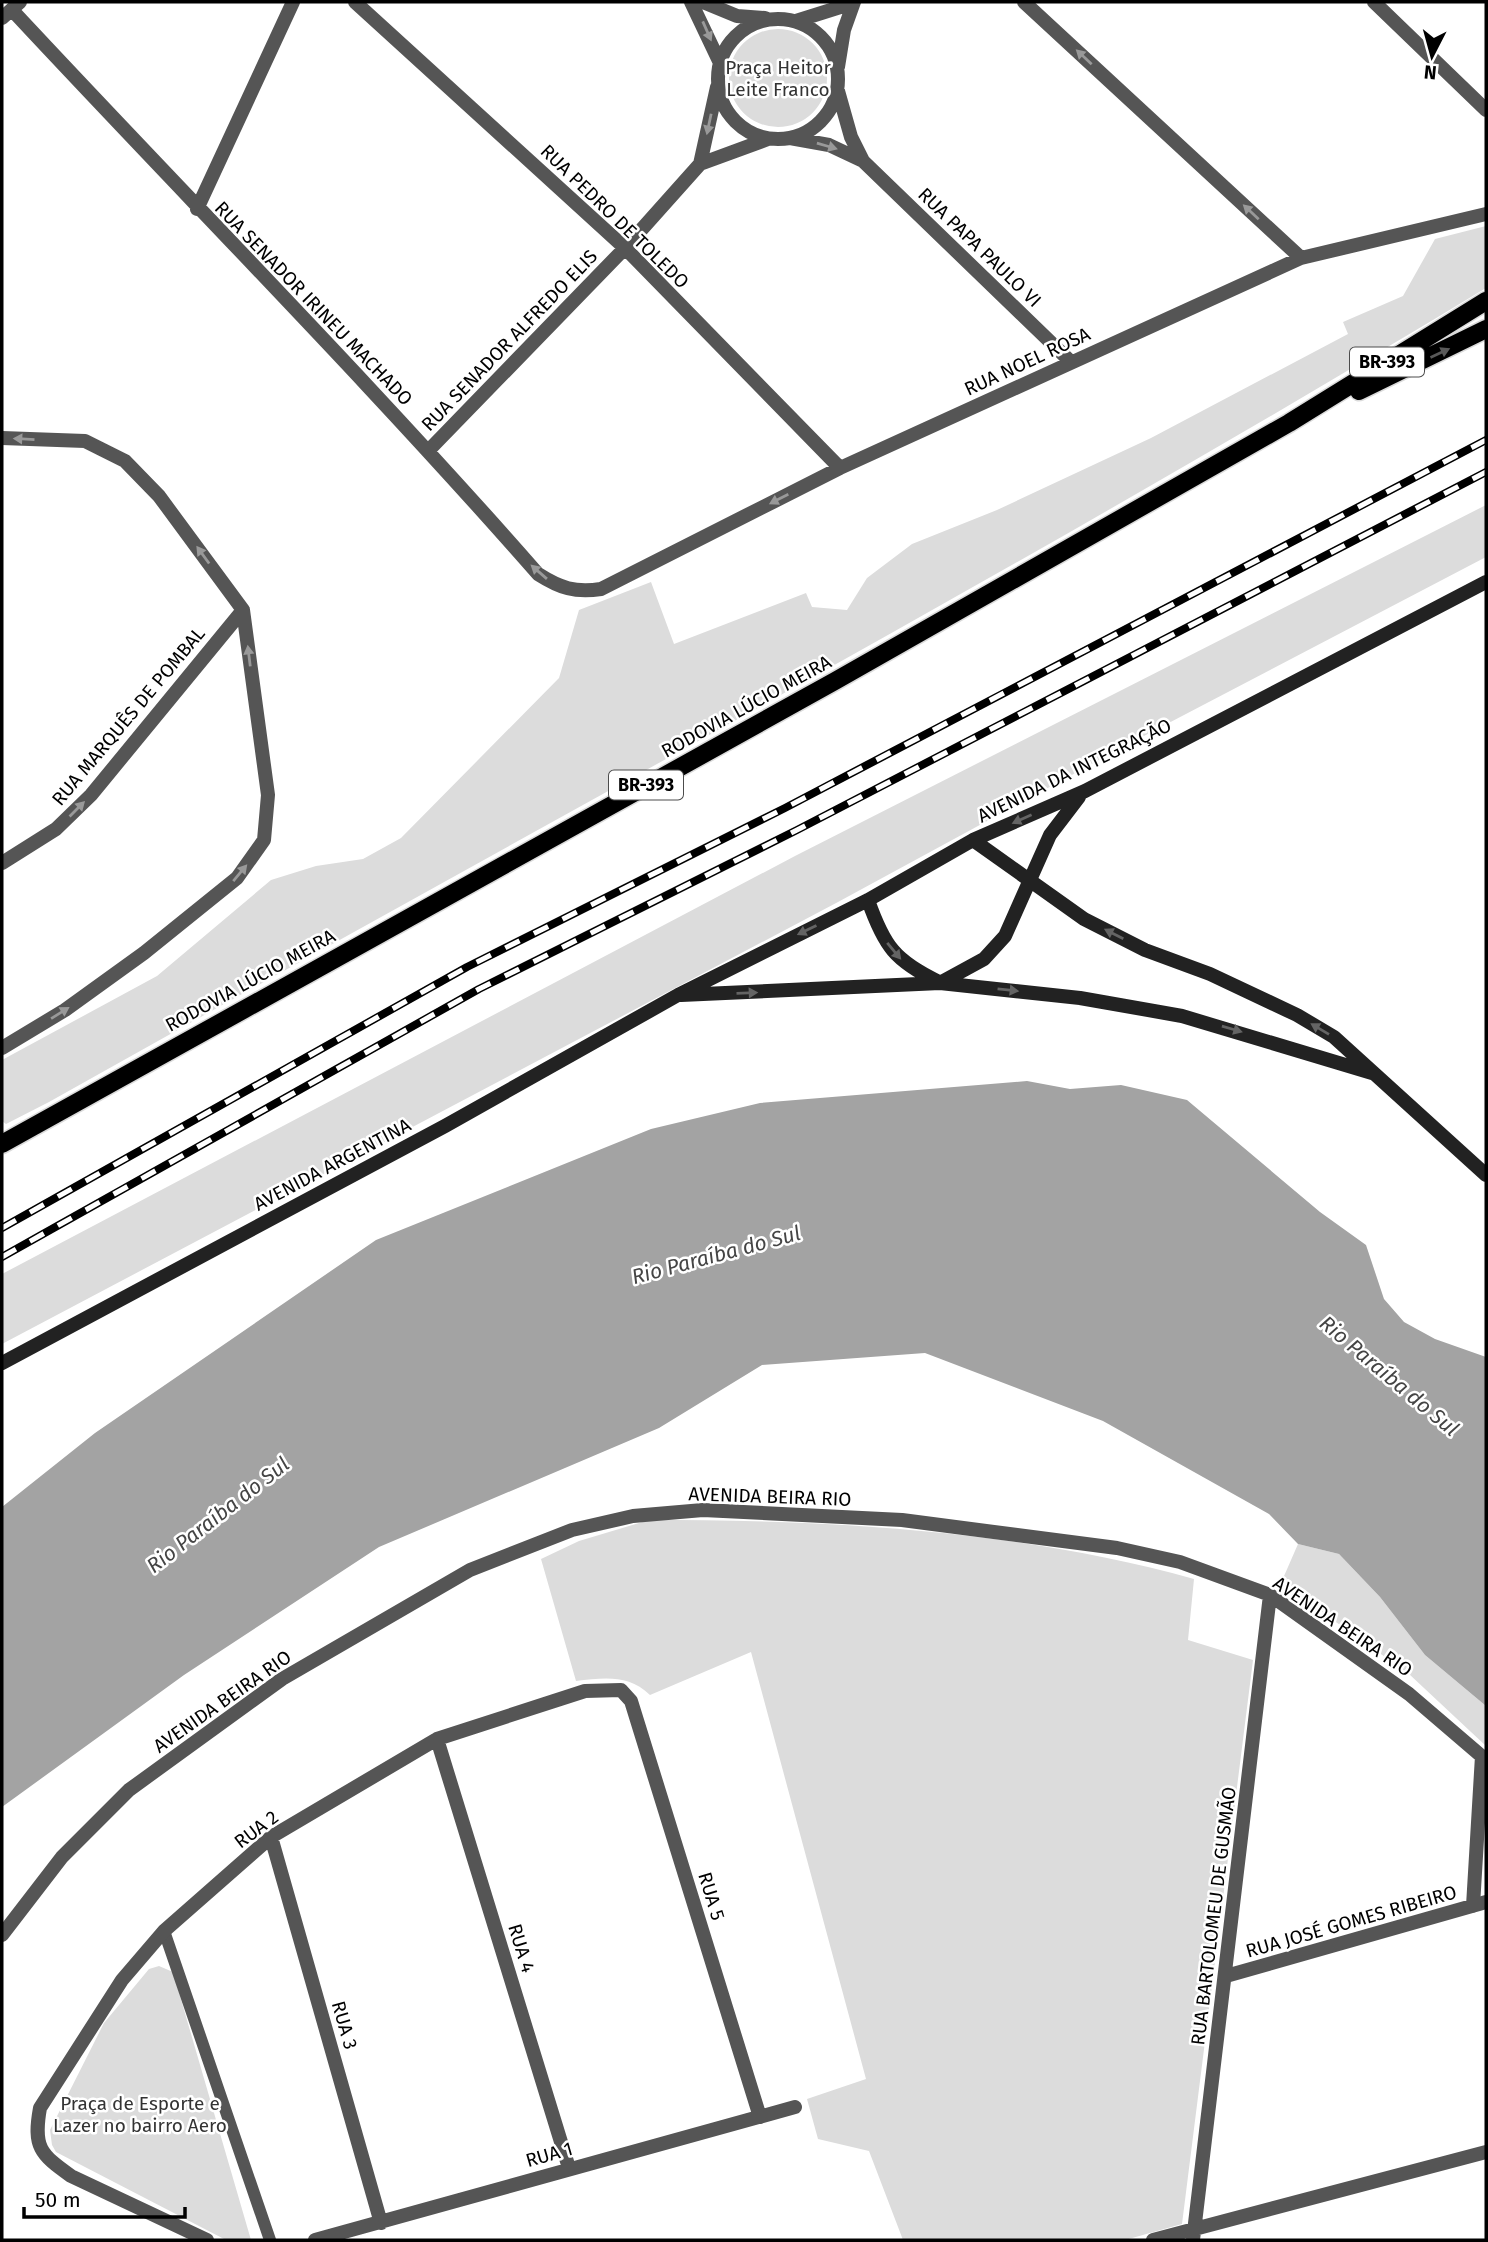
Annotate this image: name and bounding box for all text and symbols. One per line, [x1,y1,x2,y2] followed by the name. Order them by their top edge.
[702,21,713,42] one-way arrow
[1397,21,1467,91] north arrow
[1076,50,1093,66] one-way arrow
[725,56,831,101] park label: Praça Heitor Leite Franco
[1423,60,1438,85] text: N
[703,113,714,135] one-way arrow
[536,140,694,293] street label: RUA PEDRO DE TOLEDO
[817,141,838,151] one-way arrow
[913,183,1046,312] street label: RUA PAPA PAULO VI
[210,197,417,410] street label: RUA SENADOR IRINEU MACHADO
[1243,204,1260,220] one-way arrow
[417,245,602,436] street label: RUA SENADOR ALFREDO ELIS
[961,322,1094,401] street label: RUA NOEL ROSA
[1430,347,1450,359] one-way arrow
[1350,348,1424,376] road number: BR-393
[13,433,35,444] one-way arrow
[769,492,789,504] one-way arrow
[196,546,210,564] one-way arrow
[530,565,547,580] one-way arrow
[47,622,210,810] street label: RUA MARQUÊS DE POMBAL
[243,645,254,667] one-way arrow
[657,650,835,763] street label: RODOVIA LÚCIO MEIRA
[974,713,1175,827] street label: AVENIDA DA INTEGRAÇÃO
[609,770,683,800] road number: BR-393
[68,800,85,817] one-way arrow
[1012,813,1032,825] one-way arrow
[232,865,247,883] one-way arrow
[161,924,339,1037] street label: RODOVIA LÚCIO MEIRA
[796,925,817,936] one-way arrow
[1104,929,1124,940] one-way arrow
[886,941,901,959] one-way arrow
[997,985,1019,996] one-way arrow
[736,987,758,998] one-way arrow
[51,1006,70,1019] one-way arrow
[1311,1022,1330,1035] one-way arrow
[1221,1024,1243,1035] one-way arrow
[250,1113,415,1216] street label: AVENIDA ARGENTINA
[629,1220,803,1290] water label: Rio Paraíba do Sul
[1314,1310,1464,1442] water label: Rio Paraíba do Sul
[142,1451,294,1579] water label: Rio Paraíba do Sul
[688,1482,852,1511] street label: AVENIDA BEIRA RIO
[1269,1571,1417,1681] street label: AVENIDA BEIRA RIO
[149,1645,296,1758] street label: AVENIDA BEIRA RIO
[1186,1785,1241,2047] street label: RUA BARTOLOMEU DE GUSMÃO
[230,1805,283,1853] street label: RUA 2
[693,1869,730,1923] street label: RUA 5
[1243,1880,1459,1963] street label: RUA JOSÉ GOMES RIBEIRO
[503,1921,540,1975] street label: RUA 4
[327,1998,362,2052] street label: RUA 3
[53,2092,227,2137] park label: Praça de Esporte e Lazer no bairro Aero
[523,2137,575,2172] street label: RUA 1
[24,2176,186,2220] scale bar
[35,2187,81,2213] text: 50 m

